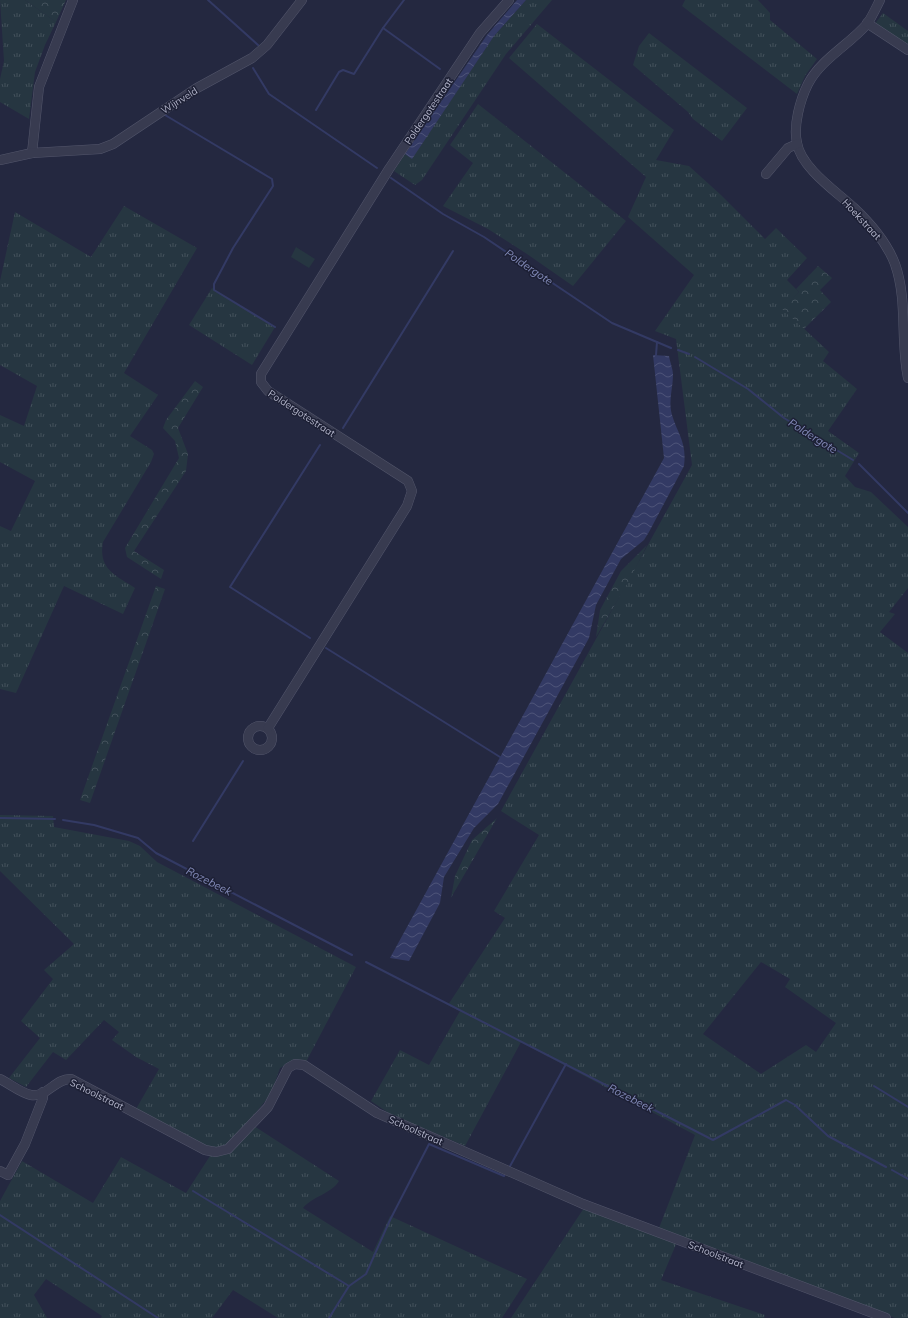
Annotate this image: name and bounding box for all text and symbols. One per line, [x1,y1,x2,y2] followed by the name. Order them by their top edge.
[401,75,456,147] street label: Poldergotestraat
[159,84,200,117] street label: Wijnveld
[839,196,884,243] street label: Hoekstraat
[502,246,556,288] water label: Poldergote
[266,387,338,440] street label: Poldergotestraat
[786,415,840,457] water label: Poldergote
[184,864,235,899] water label: Rozebeek
[68,1076,126,1113] street label: Schoolstraat
[606,1081,657,1116] water label: Rozebeek
[387,1113,446,1148] street label: Schoolstraat
[686,1238,746,1271] street label: Schoolstraat

